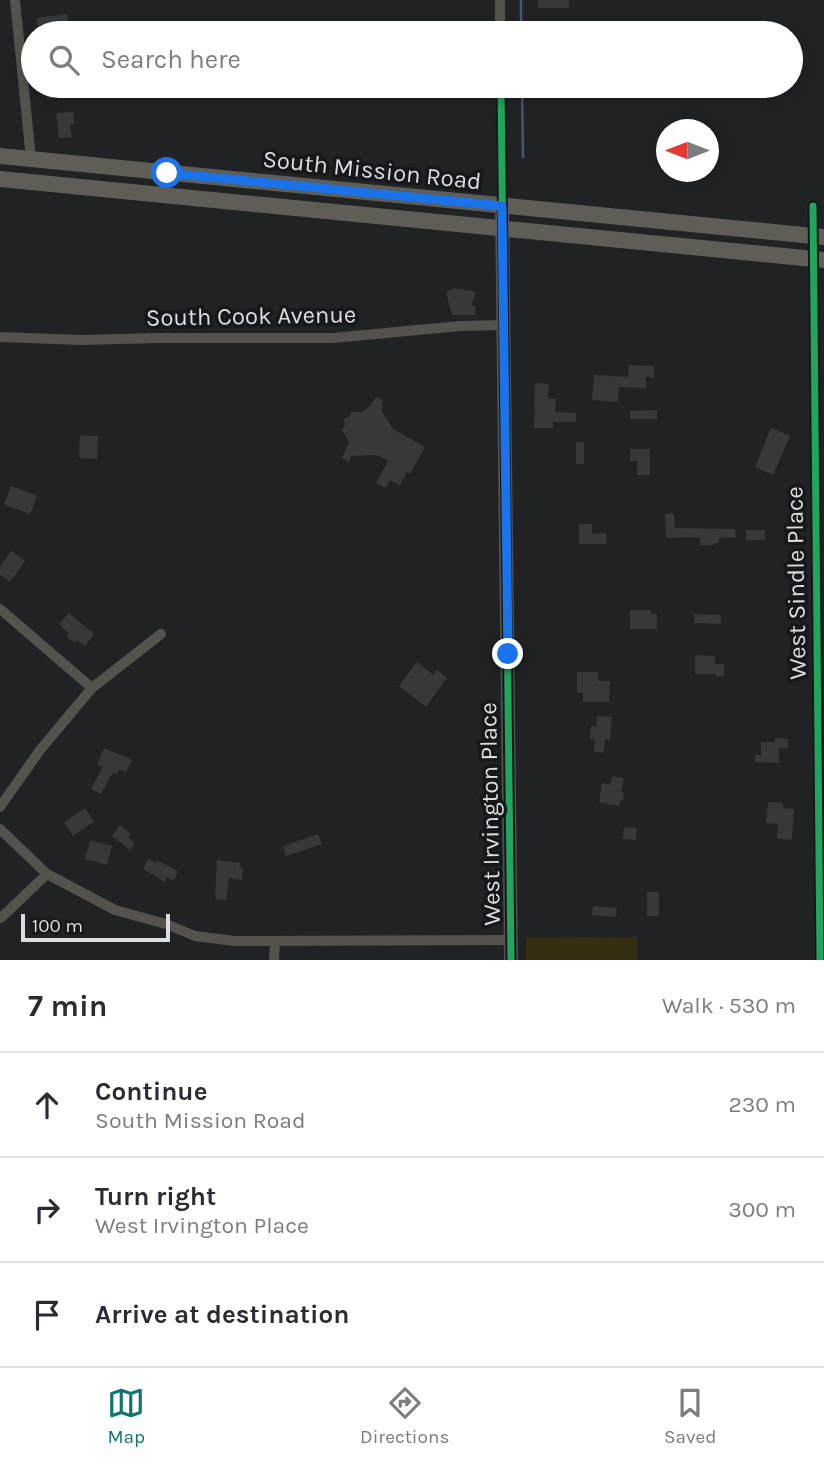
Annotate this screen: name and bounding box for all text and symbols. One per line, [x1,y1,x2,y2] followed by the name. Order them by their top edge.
[21,21,803,98] search box
[45,41,83,79] icon: search
[101,44,241,75] text: Search here
[656,119,719,182] north arrow
[261,145,483,195] street label: South Mission Road
[151,157,182,188] route start
[146,300,356,332] street label: South Cook Avenue
[780,486,812,680] street label: West Sindle Place
[492,638,523,669] route end
[474,702,506,926] street label: West Irvington Place
[21,911,170,943] scale bar
[32,915,83,937] text: 100 m
[28,988,108,1024] text: 7 min
[662,992,796,1019] text: Walk · 530 m
[95,1076,207,1107] text: Continue
[28,1086,66,1124] icon: ahead
[728,1091,796,1118] text: 230 m
[95,1107,306,1134] text: South Mission Road
[95,1181,216,1212] text: Turn right
[28,1191,66,1229] icon: right
[728,1196,796,1223] text: 300 m
[95,1212,309,1239] text: West Irvington Place
[28,1296,66,1334] icon: arrive
[95,1299,349,1330] text: Arrive at destination
[107,1384,145,1448] tab: Map
[360,1384,449,1448] tab: Directions
[664,1384,717,1448] tab: Saved

